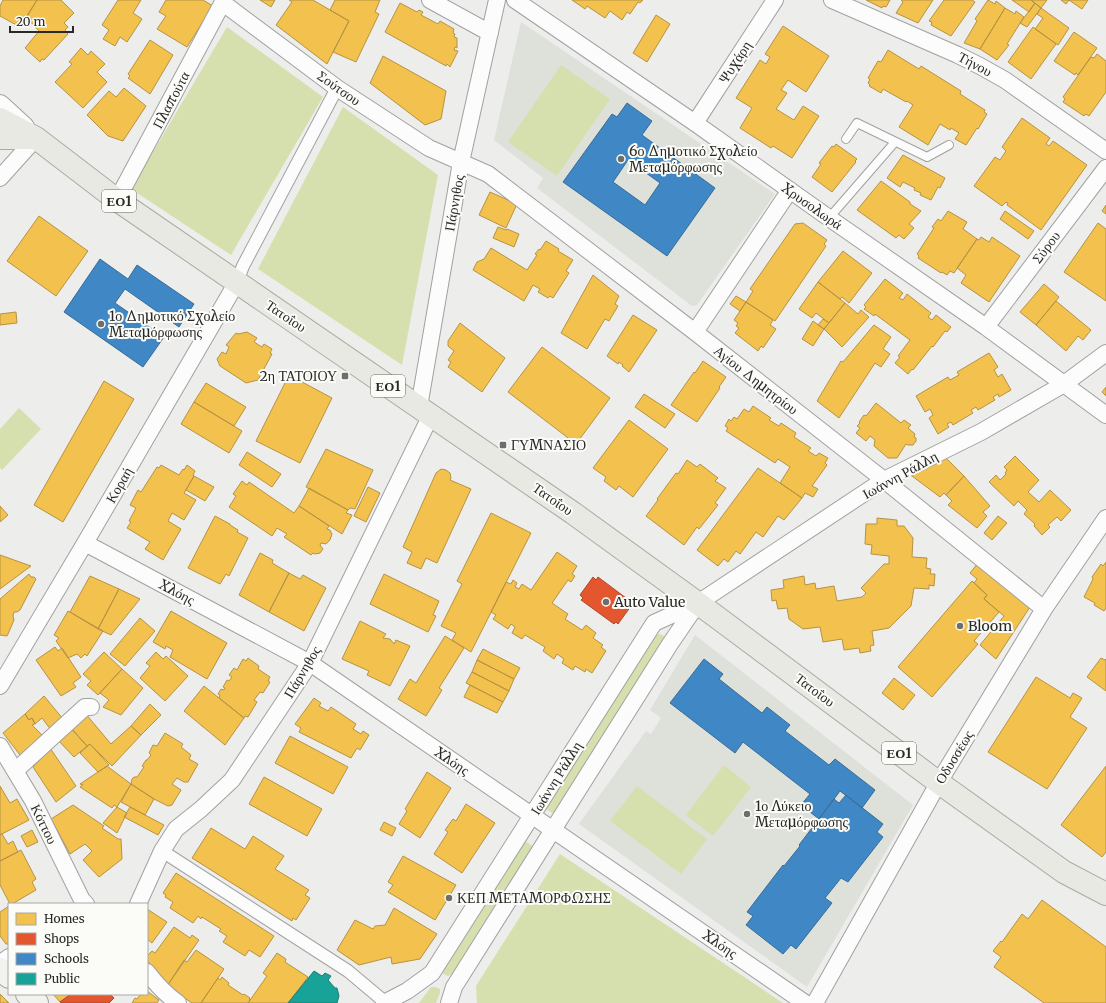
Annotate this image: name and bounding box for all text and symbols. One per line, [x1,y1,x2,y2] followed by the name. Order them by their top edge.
[10,8,73,34] scale bar
[16,14,45,29] text: 20 m
[715,37,755,87] street label: Ψυχάρη
[955,48,995,80] street label: Τήνου
[314,67,364,110] street label: Σούτσου
[148,68,194,132] street label: Πλαπούτα
[629,142,757,176] place label: 6ο Δημοτικό Σχολείο Μεταμόρφωσης
[616,154,626,164] marker: 6ο Δημοτικό Σχολείο Μεταμόρφωσης
[440,173,468,233] street label: Πάρνηθος
[778,178,846,234] street label: Χρυσολωρά
[102,190,136,212] road number: ΕΟ1
[1028,227,1064,267] street label: Σύρου
[262,296,310,336] street label: Τατοΐου
[109,307,235,341] place label: 1ο Δημοτικό Σχολείο Μεταμόρφωσης
[96,319,106,329] marker: 1ο Δημοτικό Σχολείο Μεταμόρφωσης
[710,342,802,419] street label: Αγίου Δημητρίου
[259,367,337,385] place label: 2η ΤΑΤΟΙΟΥ
[340,371,350,381] marker: 2η ΤΑΤΟΙΟΥ
[371,375,405,397] road number: ΕΟ1
[511,436,586,454] place label: ΓΥΜΝΑΣΙΟ
[498,440,508,450] marker: ΓΥΜΝΑΣΙΟ
[859,447,941,503] street label: Ιωάννη Ράλλη
[102,464,136,506] street label: Κοραή
[529,479,577,519] street label: Τατοΐου
[156,575,198,609] street label: Χλόης
[613,593,685,611] place label: Auto Value
[601,597,611,607] marker: Auto Value
[968,617,1012,635] place label: Bloom
[955,621,965,631] marker: Bloom
[280,642,325,701] street label: Πάρνηθος
[792,669,839,711] street label: Τατοΐου
[931,727,977,787] street label: Οδυσσέως
[526,738,586,818] street label: Ιωάννη Ράλλη
[882,742,916,764] road number: ΕΟ1
[431,743,473,779] street label: Χλόης
[755,797,849,831] place label: 1ο Λύκειο Μεταμόρφωσης
[27,801,61,847] street label: Κόττου
[742,809,752,819] marker: 1ο Λύκειο Μεταμόρφωσης
[457,889,611,907] place label: ΚΕΠ ΜΕΤΑΜΟΡΦΩΣΗΣ
[444,893,454,903] marker: ΚΕΠ ΜΕΤΑΜΟΡΦΩΣΗΣ
[8,903,148,995] legend
[44,911,85,926] text: Homes
[699,926,741,962] street label: Χλόης
[44,931,79,946] text: Shops
[44,951,89,966] text: Schools
[44,971,80,986] text: Public

